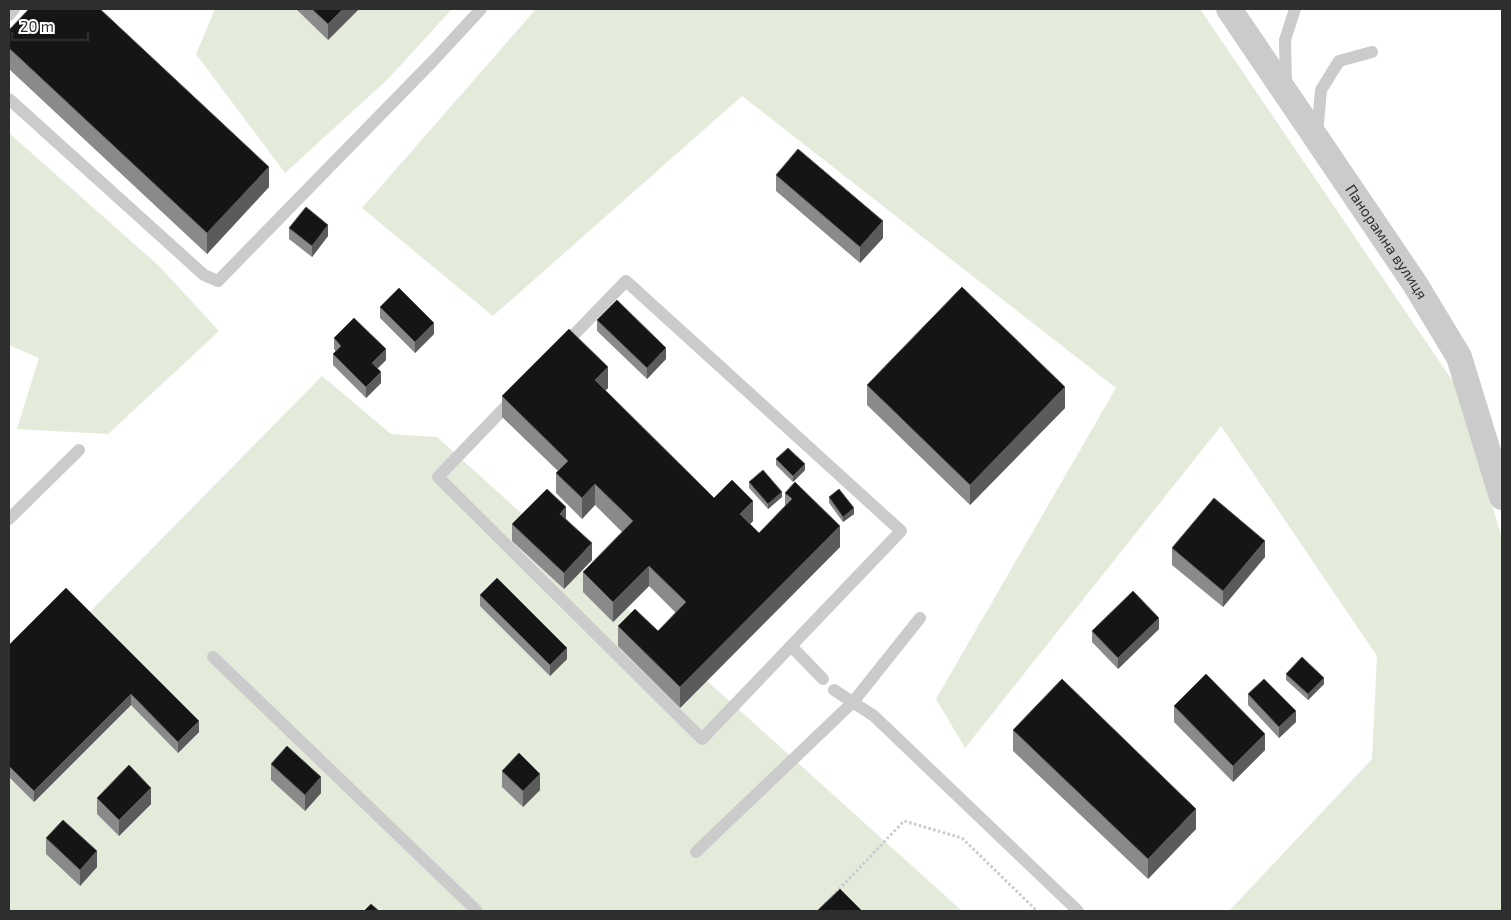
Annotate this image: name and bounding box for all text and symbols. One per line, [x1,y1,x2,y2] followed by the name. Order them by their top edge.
[12,10,89,42] scale bar
[20,17,54,35] text: 20 m
[1342,181,1432,302] street label: Панорамна вулиця

